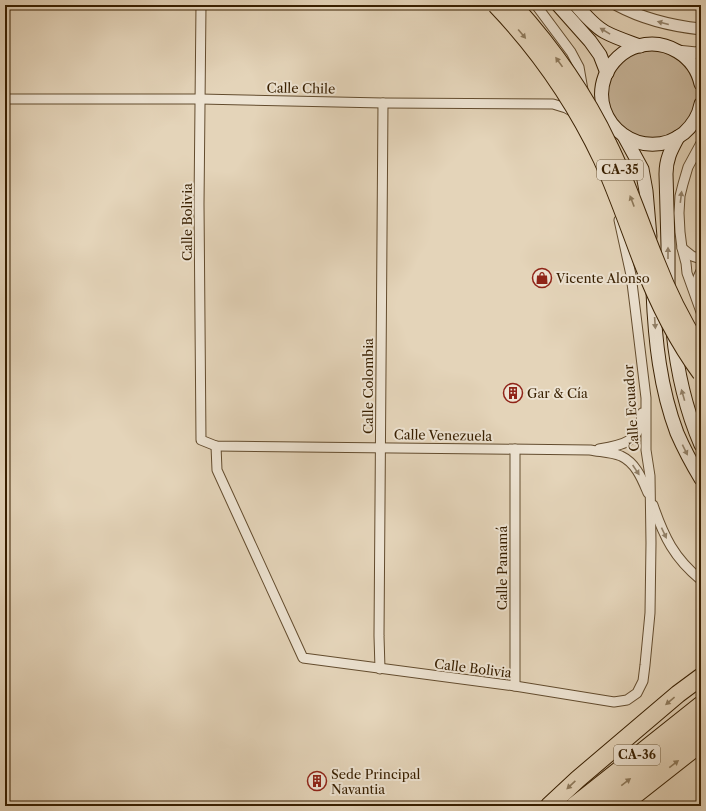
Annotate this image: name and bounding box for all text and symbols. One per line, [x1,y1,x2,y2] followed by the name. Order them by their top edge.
[656,19,669,25] one-way arrow
[599,27,610,34] one-way arrow
[517,28,526,39] one-way arrow
[555,56,563,67] one-way arrow
[267,79,335,97] street label: Calle Chile
[597,160,643,180] road number: CA-35
[179,183,195,261] street label: Calle Bolivia
[677,191,684,203] one-way arrow
[629,195,635,207] one-way arrow
[665,247,672,259] one-way arrow
[531,267,553,289] shop icon: Vicente Alonso
[555,270,650,286] place label: Vicente Alonso
[651,317,658,329] one-way arrow
[360,338,376,434] street label: Calle Colombia
[620,363,642,452] street label: Calle Ecuador
[502,382,524,404] building icon: Gar & Cía
[527,385,588,401] place label: Gar & Cía
[680,389,686,402] one-way arrow
[394,426,493,444] street label: Calle Venezuela
[682,444,688,455] one-way arrow
[632,465,640,475] one-way arrow
[494,526,510,610] street label: Calle Panamá
[661,527,667,538] one-way arrow
[433,655,513,681] street label: Calle Bolivia
[665,696,675,705] one-way arrow
[614,745,660,765] road number: CA-36
[668,760,679,769] one-way arrow
[331,766,421,797] place label: Sede Principal Navantia
[306,770,328,792] building icon: Sede Principal Navantia
[620,778,631,786] one-way arrow
[566,780,576,790] one-way arrow

